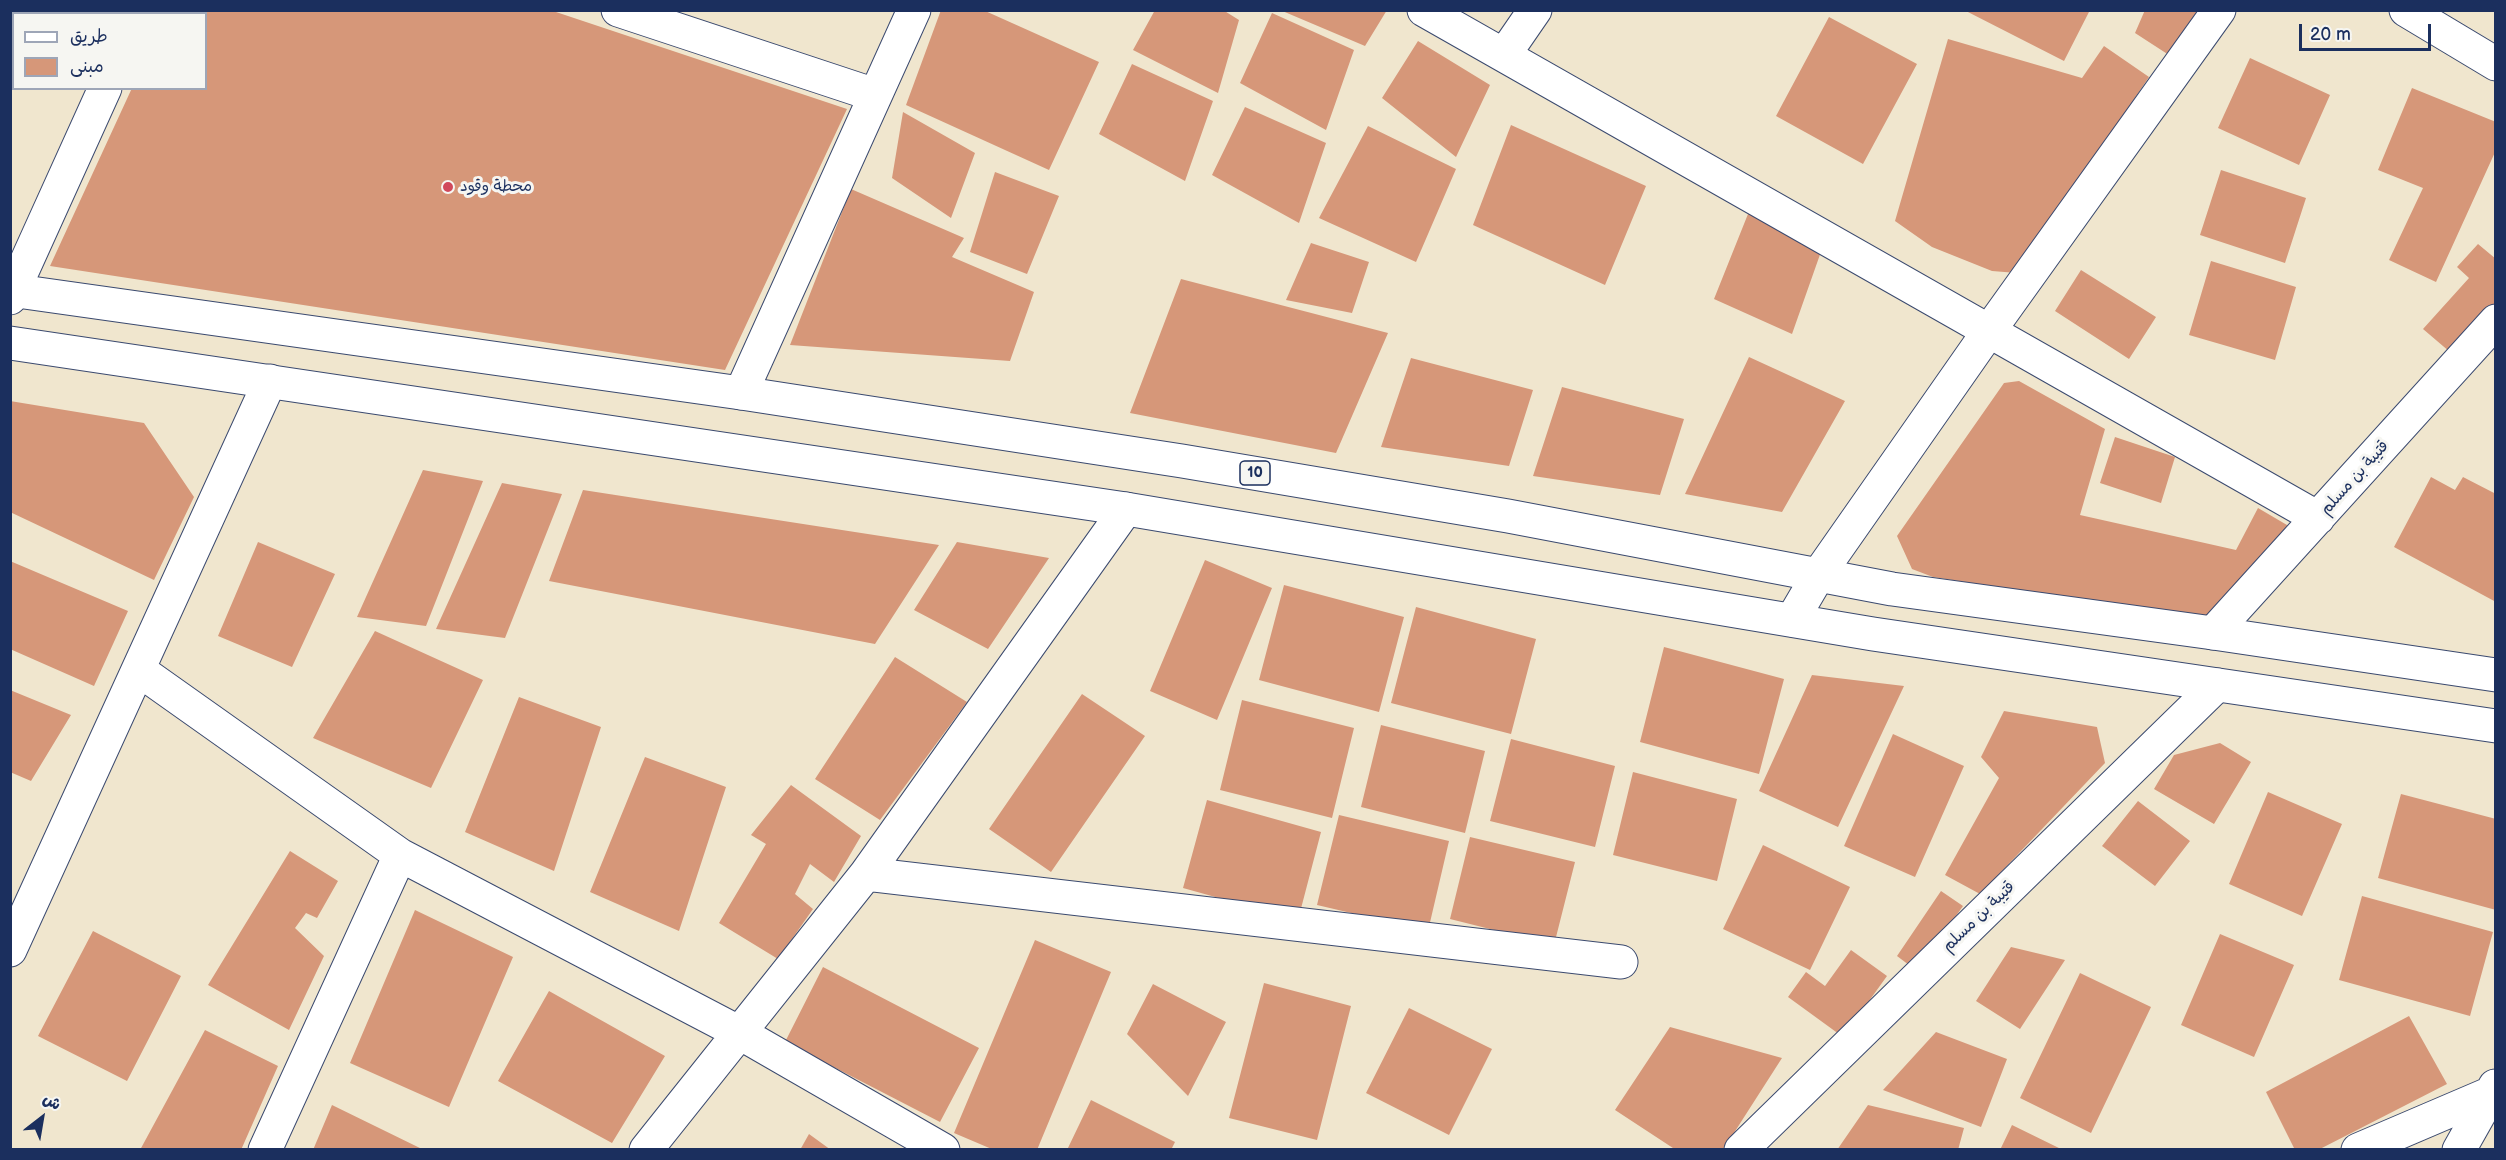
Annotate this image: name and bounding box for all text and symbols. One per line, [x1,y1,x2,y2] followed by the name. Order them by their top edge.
[12,12,207,90] legend
[2302,12,2434,50] scale bar
[2310,24,2351,45] text: 20 m
[70,26,108,47] text: طريق
[70,56,104,77] text: مبنى
[460,177,532,197] place label: محطة وقود
[441,180,455,194] marker: محطة وقود
[2317,437,2393,519] street label: قتيبة بن مسلم
[1240,461,1270,485] road number: 10
[1939,878,2019,956] street label: قتيبة بن مسلم
[12,1088,72,1148] north arrow
[39,1089,64,1115] text: ش

